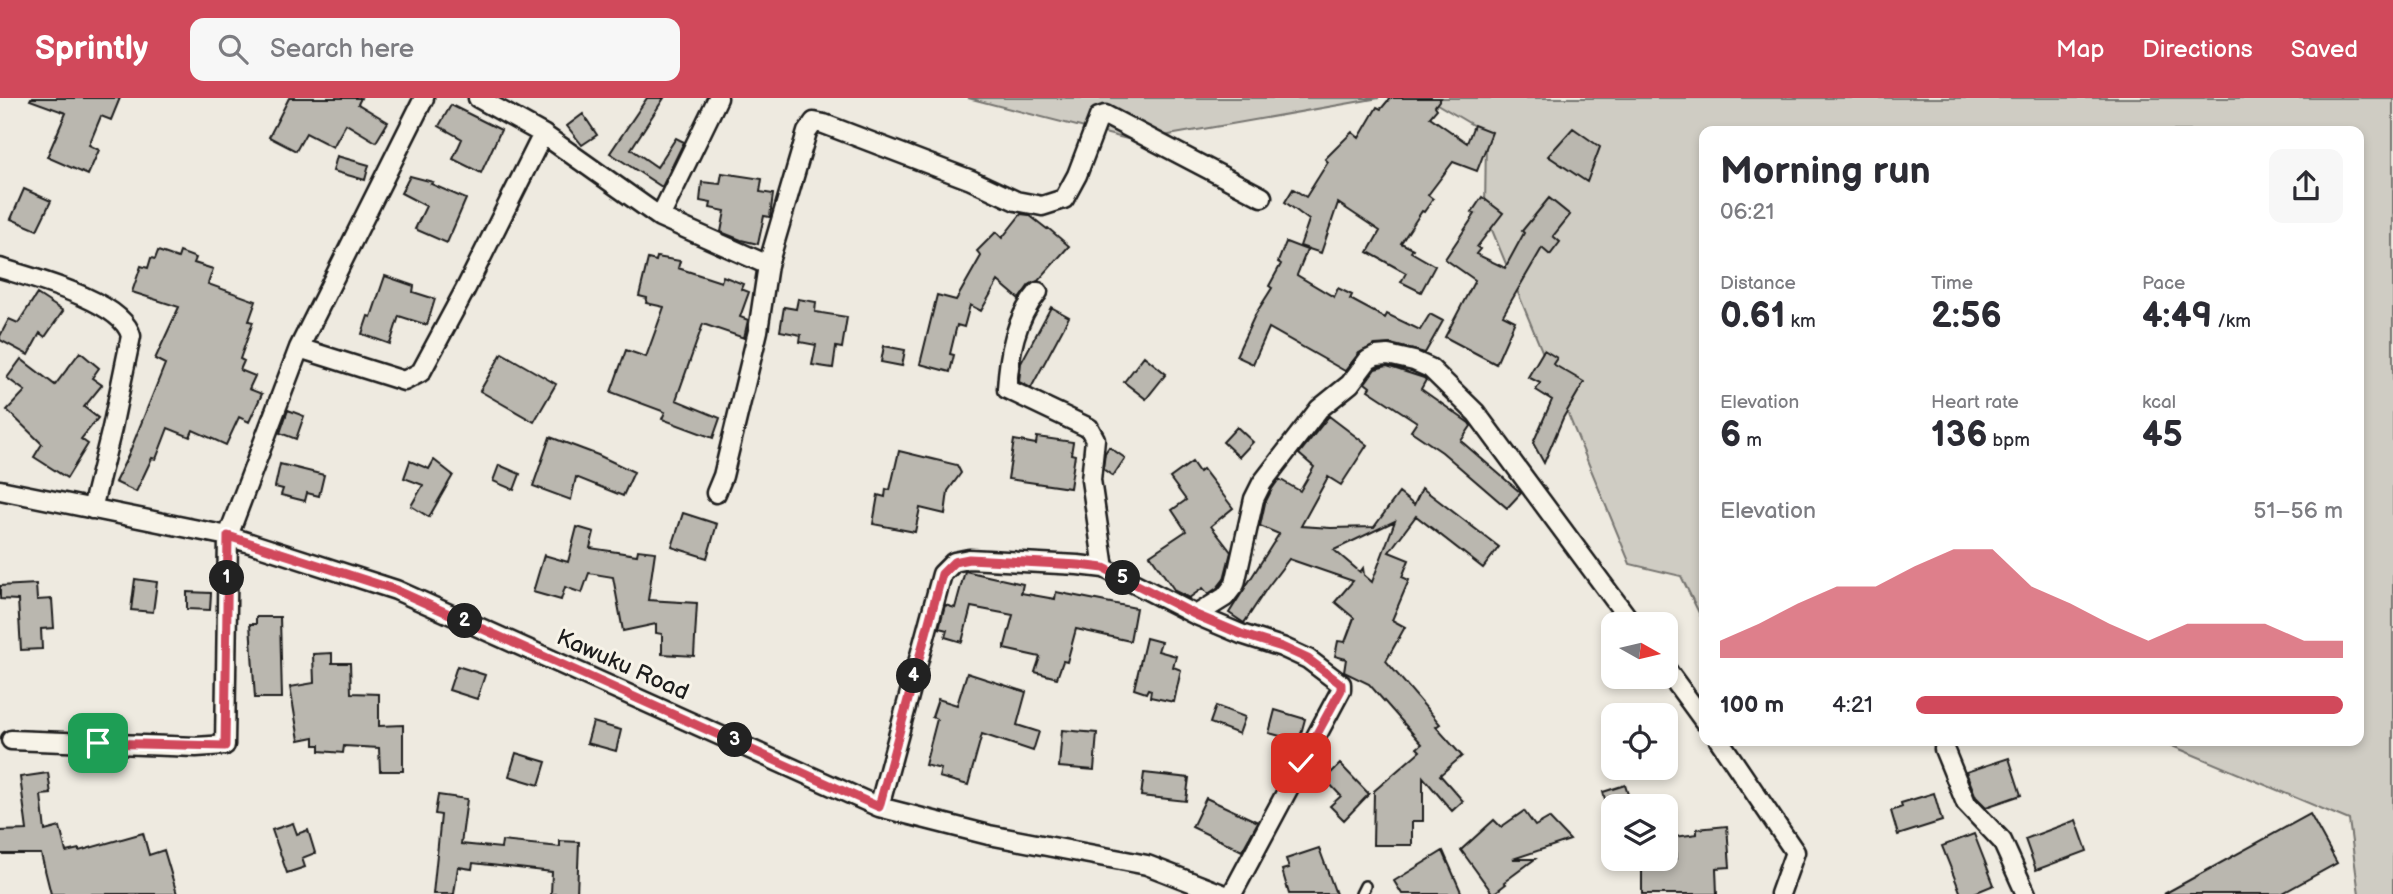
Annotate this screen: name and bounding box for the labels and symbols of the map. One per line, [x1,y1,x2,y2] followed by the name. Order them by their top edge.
[210,560,244,596] pin: 1
[1106,560,1140,596] pin: 5
[448,603,482,638] pin: 2
[1601,612,1678,690] north arrow
[552,623,693,707] street label: Kawuku Road
[897,658,932,694] pin: 4
[68,713,128,773] pin
[718,722,752,758] pin: 3
[1271,733,1331,793] pin

